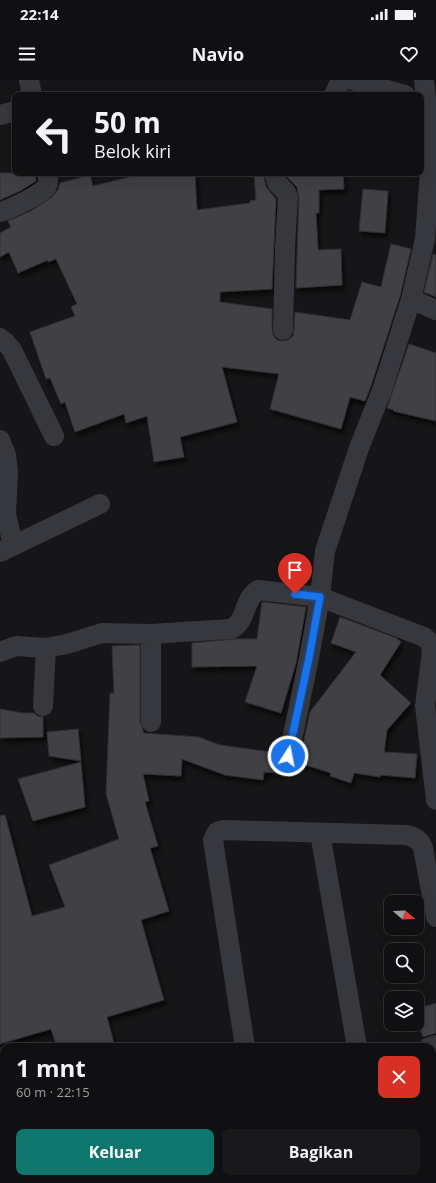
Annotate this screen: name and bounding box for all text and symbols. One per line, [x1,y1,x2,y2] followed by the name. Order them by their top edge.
[20,4,59,24] text: 22:14
[192,42,244,66] text: Navio
[16,43,38,65] icon: menu
[398,43,420,65] icon: heart
[94,103,161,141] text: 50 m
[28,108,80,160] icon: left
[94,139,171,163] text: Belok kiri
[278,553,312,594] pin
[284,559,306,581] icon: arrive
[267,735,309,777] position arrow
[384,895,424,935] north arrow
[384,895,424,1031] map controls
[384,943,424,983] button: search
[384,991,424,1031] button: layers
[16,1051,86,1084] text: 1 mnt
[378,1056,420,1098] button: close
[16,1083,90,1101] text: 60 m · 22:15
[16,1129,214,1175] button: Keluar
[222,1129,420,1175] button: Bagikan

